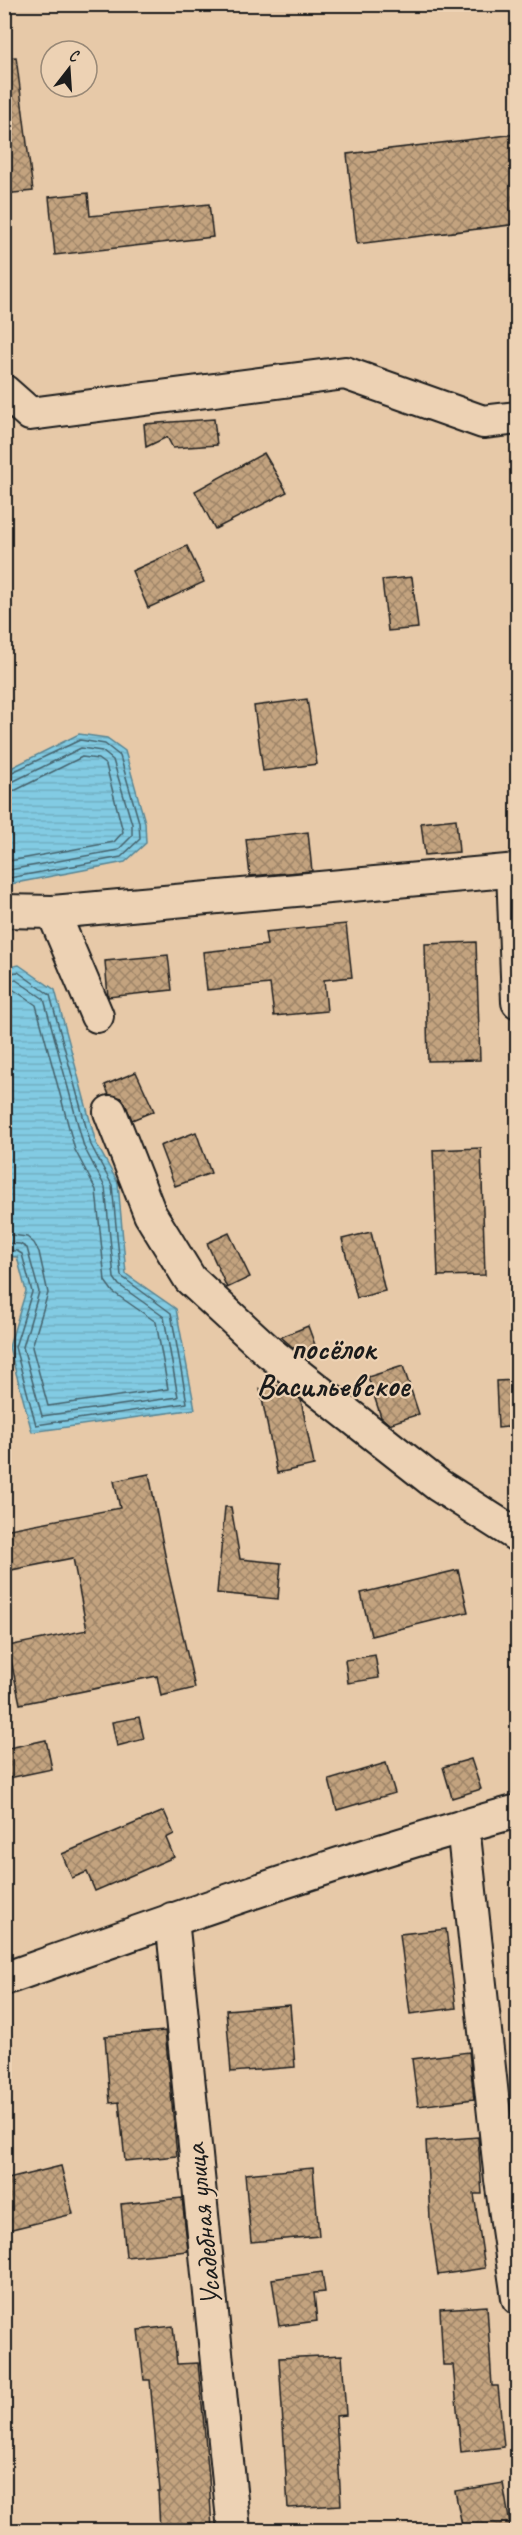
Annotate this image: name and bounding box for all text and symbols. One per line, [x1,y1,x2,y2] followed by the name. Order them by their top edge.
[39,39,99,99] north arrow
[66,45,82,67] text: С
[257,1328,412,1406] district label: посёлок Васильевское
[175,2140,230,2308] street label: Усадебная улица

